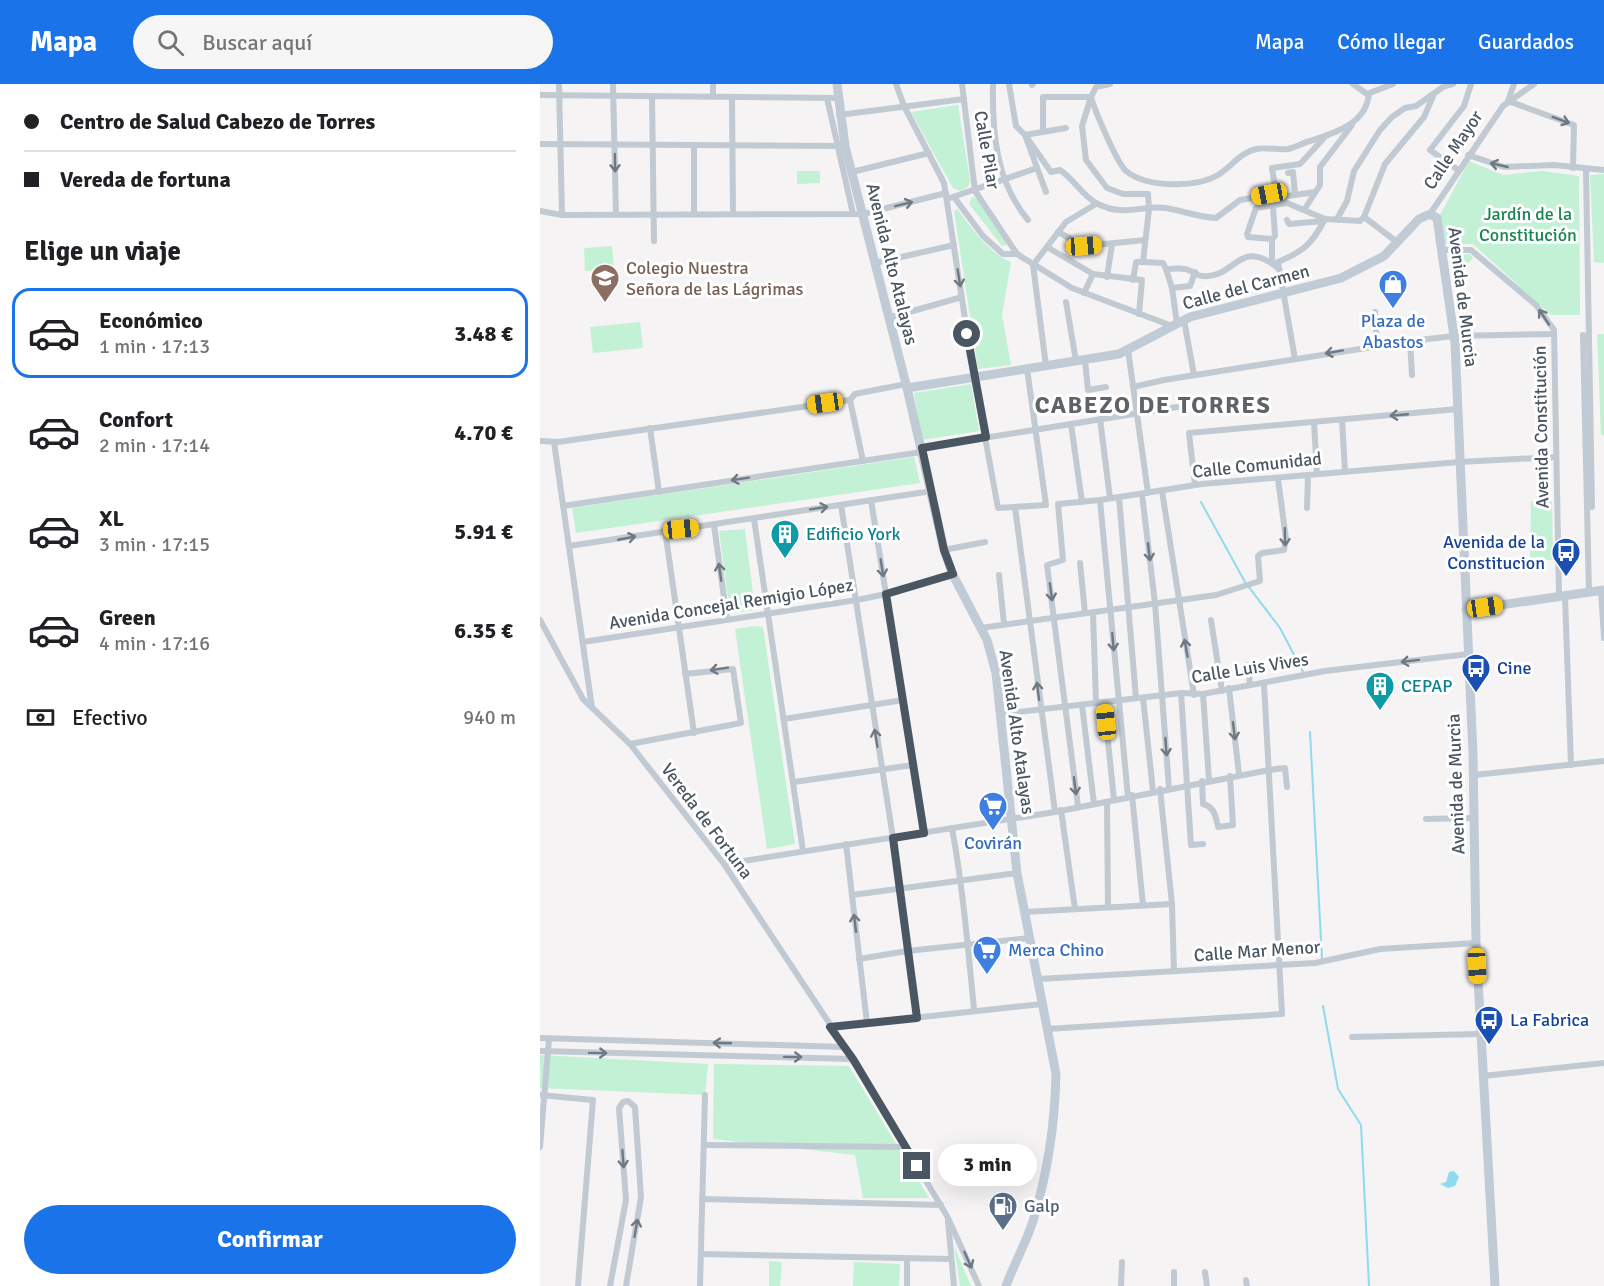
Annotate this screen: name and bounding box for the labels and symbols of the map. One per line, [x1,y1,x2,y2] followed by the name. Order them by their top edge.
[1419,106,1488,194] street label: Calle Mayor
[969,109,1005,191] street label: Calle Pilar
[1551,116,1570,127] one-way arrow
[609,153,621,173] one-way arrow
[1490,158,1509,170] one-way arrow
[861,181,923,347] street label: Avenida Alto Atalayas
[1250,182,1288,206] car
[895,197,914,209] one-way arrow
[1479,203,1577,246] park label: Jardín de la Constitución
[1443,226,1483,368] street label: Avenida de Murcia
[1065,236,1103,256] car
[626,257,804,300] place label: Colegio Nuestra Señora de las Lágrimas
[1180,259,1312,315] street label: Calle del Carmen
[589,262,621,304] school or university icon: Colegio Nuestra Señora de las Lágrimas
[953,267,964,287] one-way arrow
[1377,268,1409,310] shop icon: Plaza de Abastos
[1538,309,1550,326] one-way arrow
[1361,310,1425,353] place label: Plaza de Abastos
[953,320,980,347] route start
[1529,345,1553,509] street label: Avenida Constitución
[1324,346,1344,357] one-way arrow
[1035,390,1271,420] district label: CABEZO DE TORRES
[806,392,844,414] car
[1390,409,1410,420] one-way arrow
[1191,447,1323,483] street label: Calle Comunidad
[731,474,750,485] one-way arrow
[809,503,829,514] one-way arrow
[662,518,700,540] car
[769,518,801,560] building icon: Edificio York
[806,523,901,545] place label: Edificio York
[1279,527,1290,546] one-way arrow
[1443,531,1545,574] place label: Avenida de la Constitucion
[616,532,636,543] one-way arrow
[1550,536,1582,578] bus stop icon: Avenida de la Constitucion
[1143,542,1154,562] one-way arrow
[876,557,887,577] one-way arrow
[715,563,726,583] one-way arrow
[607,574,855,634] street label: Avenida Concejal Remigio López
[1046,582,1057,602] one-way arrow
[1466,596,1504,618] car
[1108,632,1119,652] one-way arrow
[1180,638,1191,658] one-way arrow
[995,648,1039,816] street label: Avenida Alto Atalayas
[1190,648,1310,688] street label: Calle Luis Vives
[1460,652,1492,694] bus stop icon: Cine
[1400,655,1420,666] one-way arrow
[1497,657,1532,679] place label: Cine
[710,664,729,675] one-way arrow
[1364,670,1396,712] building icon: CEPAP
[1401,675,1452,697] place label: CEPAP
[1032,682,1043,702] one-way arrow
[1095,703,1117,741] car
[1443,713,1469,855] street label: Avenida de Murcia
[1229,721,1240,740] one-way arrow
[871,729,882,749] one-way arrow
[1161,736,1172,756] one-way arrow
[656,759,758,883] street label: Vereda de Fortuna
[1070,775,1081,795] one-way arrow
[977,790,1009,832] supermarket icon: Covirán
[964,832,1022,854] place label: Covirán
[849,914,860,934] one-way arrow
[971,934,1003,976] supermarket icon: Merca Chino
[1193,936,1321,966] street label: Calle Mar Menor
[1008,939,1104,961] place label: Merca Chino
[1467,948,1487,984] car
[1473,1004,1505,1046] bus stop icon: La Fabrica
[1510,1009,1589,1031] place label: La Fabrica
[712,1038,732,1049] one-way arrow
[588,1047,608,1059] one-way arrow
[783,1052,803,1063] one-way arrow
[938,1145,1037,1187] callout: 3 min
[618,1149,629,1169] one-way arrow
[903,1152,930,1179] route end
[987,1190,1019,1232] fuel station icon: Galp
[1024,1195,1060,1217] place label: Galp
[631,1219,642,1239] one-way arrow
[962,1251,974,1269] one-way arrow

